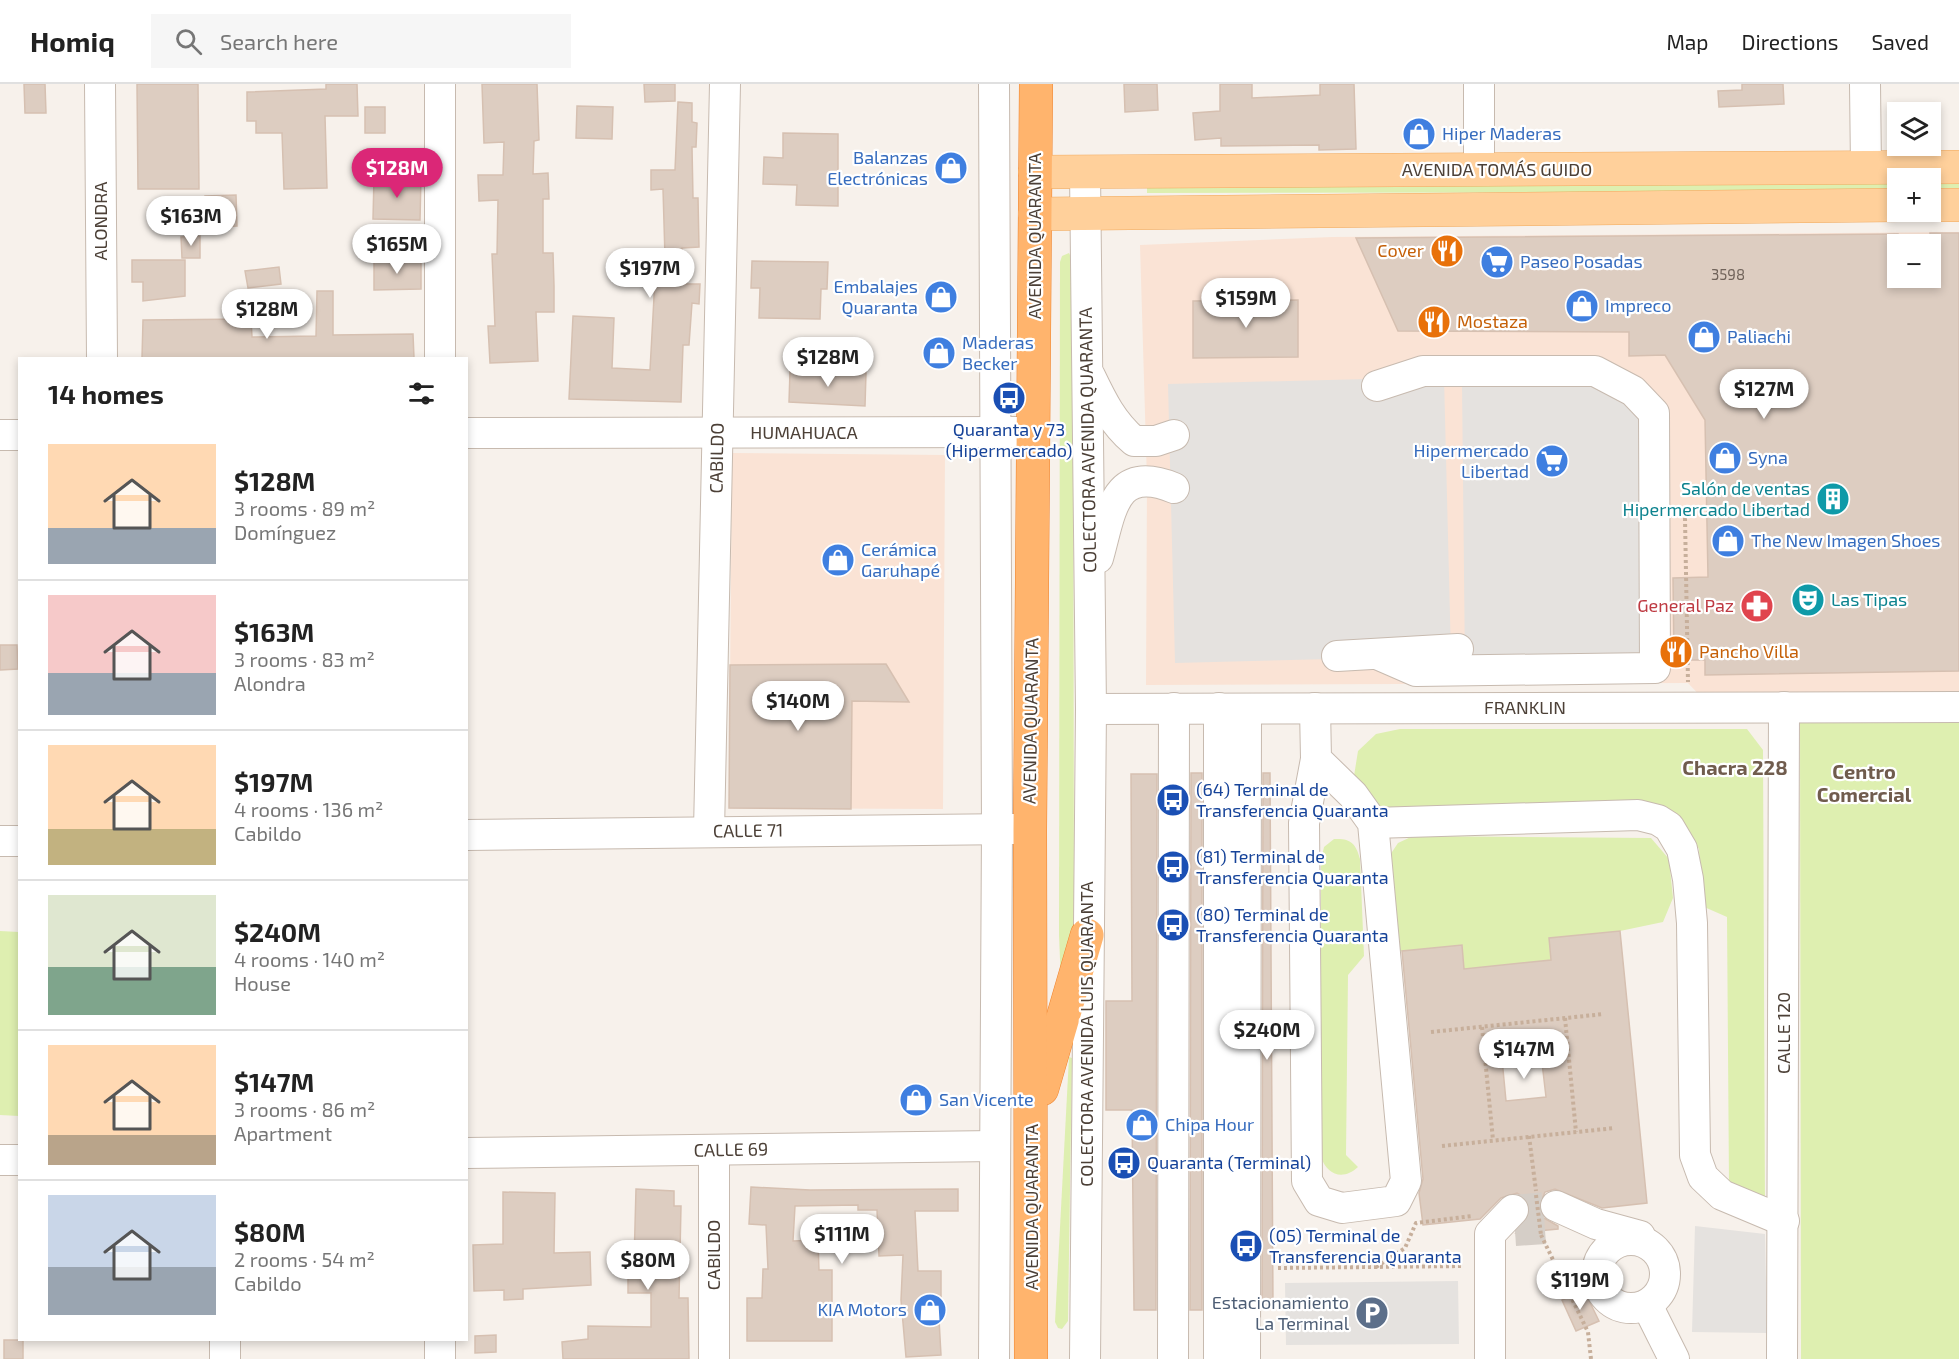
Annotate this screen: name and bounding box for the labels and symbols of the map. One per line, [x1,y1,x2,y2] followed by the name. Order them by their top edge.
[1401,116,1437,152] shop icon: Hiper Maderas
[1442,122,1561,144] place label: Hiper Maderas
[827,146,928,189] place label: Balanzas Electrónicas
[355,148,439,199] pin: $128M
[933,150,969,186] shop icon: Balanzas Electrónicas
[1023,152,1045,319] street label: AVENIDA QUARANTA
[1402,158,1592,180] street label: AVENIDA TOMÁS GUIDO
[89,181,111,261] street label: ALONDRA
[149,196,233,247] pin: $163M
[355,224,439,275] pin: $165M
[1429,233,1465,269] restaurant icon: Cover
[1377,239,1424,261] place label: Cover
[1479,244,1515,280] supermarket icon: Paseo Posadas
[608,248,692,299] pin: $197M
[1520,250,1643,272] place label: Paseo Posadas
[1711,265,1745,283] house number: 3598
[833,275,918,318] place label: Embalajes Quaranta
[1204,278,1288,329] pin: $159M
[923,279,959,315] shop icon: Embalajes Quaranta
[1564,288,1600,324] shop icon: Impreco
[225,289,309,340] pin: $128M
[1605,294,1671,316] place label: Impreco
[1416,304,1452,340] restaurant icon: Mostaza
[1074,306,1100,573] street label: COLECTORA AVENIDA QUARANTA
[1457,310,1528,332] place label: Mostaza
[1686,319,1722,355] shop icon: Paliachi
[1727,325,1791,347] place label: Paliachi
[962,331,1034,374] place label: Maderas Becker
[921,335,957,371] shop icon: Maderas Becker
[786,337,870,388] pin: $128M
[1722,369,1806,420] pin: $127M
[991,380,1027,416] bus stop icon: Quaranta y 73 (Hipermercado)
[946,418,1072,461] place label: Quaranta y 73 (Hipermercado)
[750,421,859,443] street label: HUMAHUACA
[704,423,728,493] street label: CABILDO
[1414,439,1529,482] place label: Hipermercado Libertad
[1707,440,1743,476] shop icon: Syna
[1534,443,1570,479] supermarket icon: Hipermercado Libertad
[1748,446,1788,468] place label: Syna
[1623,477,1810,520] place label: Salón de ventas Hipermercado Libertad
[1815,481,1851,517] building icon: Salón de ventas Hipermercado Libertad
[1710,523,1746,559] shop icon: The New Imagen Shoes
[1751,529,1941,551] place label: The New Imagen Shoes
[861,538,940,581] place label: Cerámica Garuhapé
[820,542,856,578] shop icon: Cerámica Garuhapé
[1790,582,1826,618] theatre icon: Las Tipas
[1739,588,1775,624] pharmacy icon: General Paz
[1831,588,1907,610] place label: Las Tipas
[1637,594,1734,616] place label: General Paz
[1658,634,1694,670] restaurant icon: Pancho Villa
[1018,637,1042,804] street label: AVENIDA QUARANTA
[1699,640,1799,662] place label: Pancho Villa
[756,681,840,732] pin: $140M
[1484,696,1566,718] street label: FRANKLIN
[1682,755,1788,779] district label: Chacra 228
[1817,759,1912,806] district label: Centro Comercial
[1196,778,1389,821] place label: (64) Terminal de Transferencia Quaranta
[1155,782,1191,818] bus stop icon: (64) Terminal de Transferencia Quaranta
[713,818,783,842] street label: CALLE 71
[1196,845,1389,888] place label: (81) Terminal de Transferencia Quaranta
[1155,849,1191,885] bus stop icon: (81) Terminal de Transferencia Quaranta
[1075,880,1097,1187] street label: COLECTORA AVENIDA LUIS QUARANTA
[1196,903,1389,946] place label: (80) Terminal de Transferencia Quaranta
[1155,907,1191,943] bus stop icon: (80) Terminal de Transferencia Quaranta
[1772,992,1794,1074] street label: CALLE 120
[1225,1010,1309,1061] pin: $240M
[1482,1029,1566,1080] pin: $147M
[898,1082,934,1118] shop icon: San Vicente
[939,1088,1034,1110] place label: San Vicente
[1124,1107,1160,1143] shop icon: Chipa Hour
[1165,1113,1254,1135] place label: Chipa Hour
[1020,1123,1042,1290] street label: AVENIDA QUARANTA
[693,1137,768,1161] street label: CALLE 69
[1106,1145,1142,1181] bus stop icon: Quaranta (Terminal)
[1147,1151,1311,1173] place label: Quaranta (Terminal)
[800,1214,884,1265] pin: $111M
[702,1220,724,1290] street label: CABILDO
[1269,1224,1462,1267] place label: (05) Terminal de Transferencia Quaranta
[1228,1228,1264,1264] bus stop icon: (05) Terminal de Transferencia Quaranta
[612,1240,684,1291] pin: $80M
[1538,1260,1622,1311] pin: $119M
[1212,1291,1350,1334] place label: Estacionamiento La Terminal
[912,1292,948,1328] shop icon: KIA Motors
[1354,1295,1390,1331] parking icon: Estacionamiento La Terminal
[817,1298,907,1320] place label: KIA Motors

